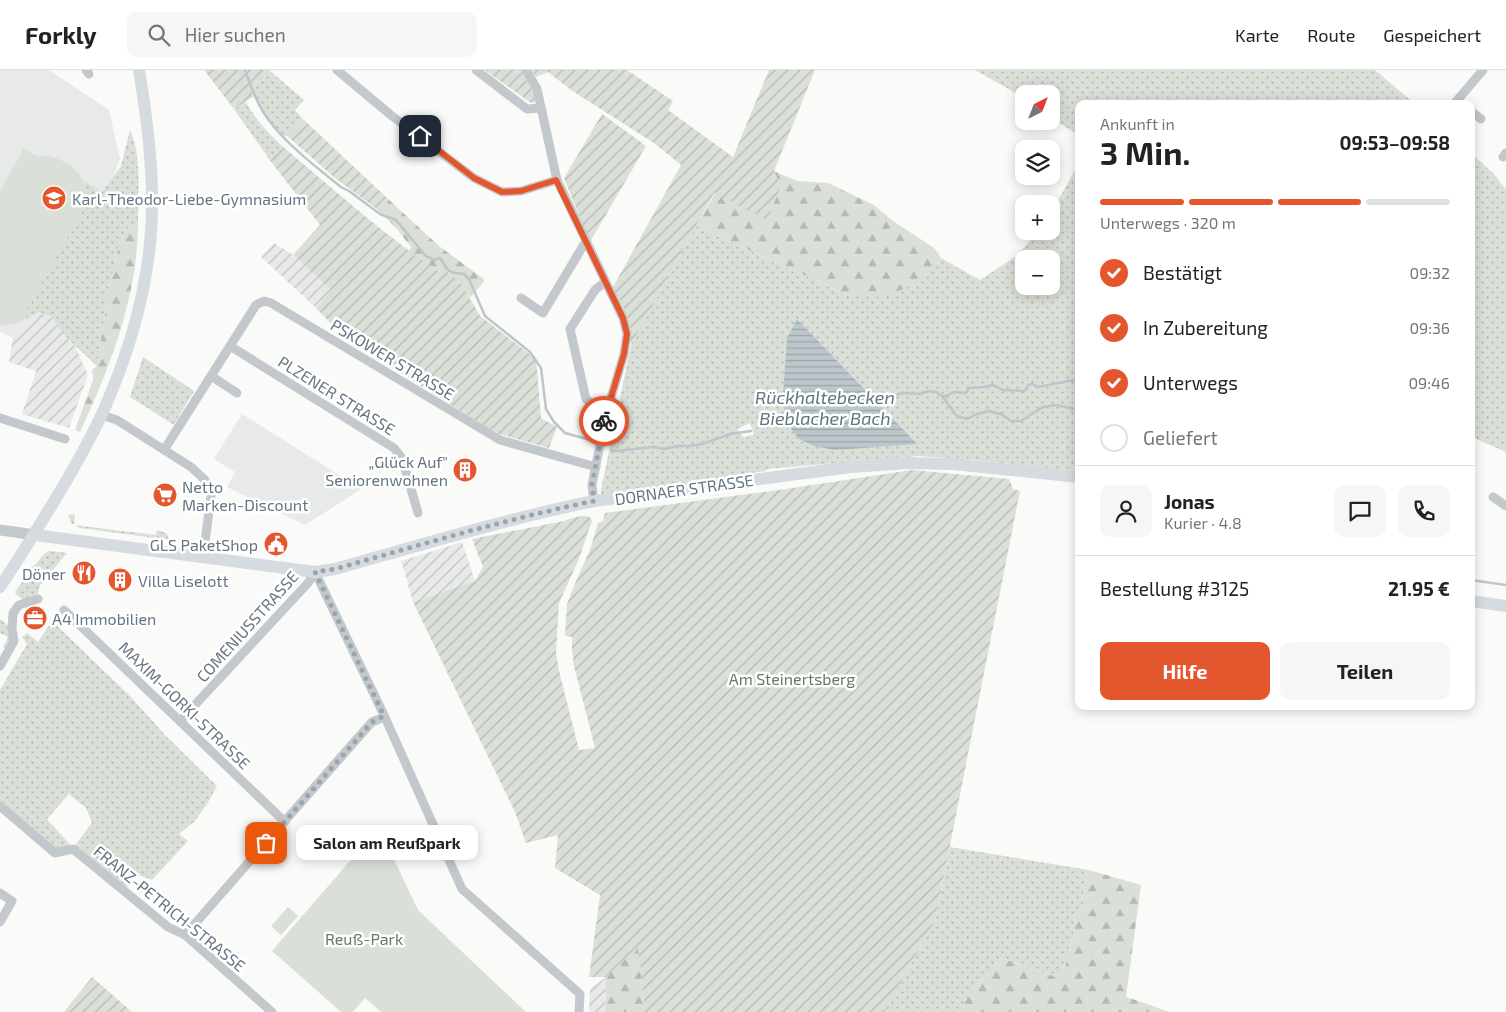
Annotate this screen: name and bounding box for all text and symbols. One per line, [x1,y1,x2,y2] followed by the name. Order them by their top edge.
[127,12,477,57] search box
[25,20,97,49] text: Forkly
[145,21,173,49] icon: search
[185,23,286,46] text: Hier suchen
[1235,24,1279,46] text: Karte
[1307,24,1355,46] text: Route
[1383,24,1481,46] text: Gespeichert
[1015,85,1060,130] north arrow
[1015,85,1060,295] map controls
[1100,114,1175,133] text: Ankunft in
[399,115,441,157] pin
[406,122,434,150] icon: home
[1340,131,1450,154] text: 09:53–09:58
[1100,133,1190,171] text: 3 Min.
[1015,140,1060,185] button: layers
[41,185,67,211] school or university icon: Karl-Theodor-Liebe-Gymnasium
[72,189,306,208] place label: Karl-Theodor-Liebe-Gymnasium
[1015,195,1060,240] button: +
[1100,213,1236,232] text: Unterwegs · 320 m
[1015,250,1060,295] button: −
[1100,259,1128,287] icon: check
[1143,261,1222,284] text: Bestätigt
[1410,263,1450,282] text: 09:32
[1100,314,1128,342] icon: check
[328,315,458,403] street label: PSKOWER STRASSE
[1143,316,1268,339] text: In Zubereitung
[1409,318,1450,337] text: 09:36
[275,351,399,439] street label: PLZENER STRASSE
[1100,369,1128,397] icon: check
[1143,371,1238,394] text: Unterwegs
[1408,373,1450,392] text: 09:46
[755,386,895,429] water label: Rückhaltebecken Bieblacher Bach
[579,396,629,446] courier
[590,407,618,435] icon: bike
[1143,426,1218,449] text: Geliefert
[325,452,448,489] place label: „Glück Auf" Seniorenwohnen
[452,457,478,483] building icon: „Glück Auf" Seniorenwohnen
[613,470,755,508] street label: DORNAER STRASSE
[182,477,308,514] place label: Netto Marken-Discount
[152,482,178,508] supermarket icon: Netto Marken-Discount
[1100,485,1152,537] button: person
[1334,485,1386,537] button: chat
[1398,485,1450,537] button: phone
[1164,490,1215,513] text: Jonas
[1164,513,1242,532] text: Kurier · 4.8
[263,531,289,557] public building icon: GLS PaketShop
[150,535,258,554] place label: GLS PaketShop
[71,560,97,586] restaurant icon: Döner
[22,564,67,583] place label: Döner
[107,567,133,593] building icon: Villa Liselott
[192,567,302,685] street label: COMENIUSSTRASSE
[138,571,229,590] place label: Villa Liselott
[1100,577,1249,600] text: Bestellung #3125
[1388,577,1450,600] text: 21.95 €
[22,605,48,631] office icon: A4 Immobilien
[52,609,156,628] place label: A4 Immobilien
[115,637,255,773] street label: MAXIM-GORKI-STRASSE
[1100,642,1270,700] button: Hilfe
[1280,642,1450,700] button: Teilen
[729,669,855,688] park label: Am Steinertsberg
[245,822,287,864] pin
[296,826,478,860] callout: Salon am Reußpark
[252,829,280,857] icon: bag
[313,833,461,852] text: Salon am Reußpark
[90,841,250,975] street label: FRANZ-PETRICH-STRASSE
[325,929,403,948] park label: Reuß-Park

